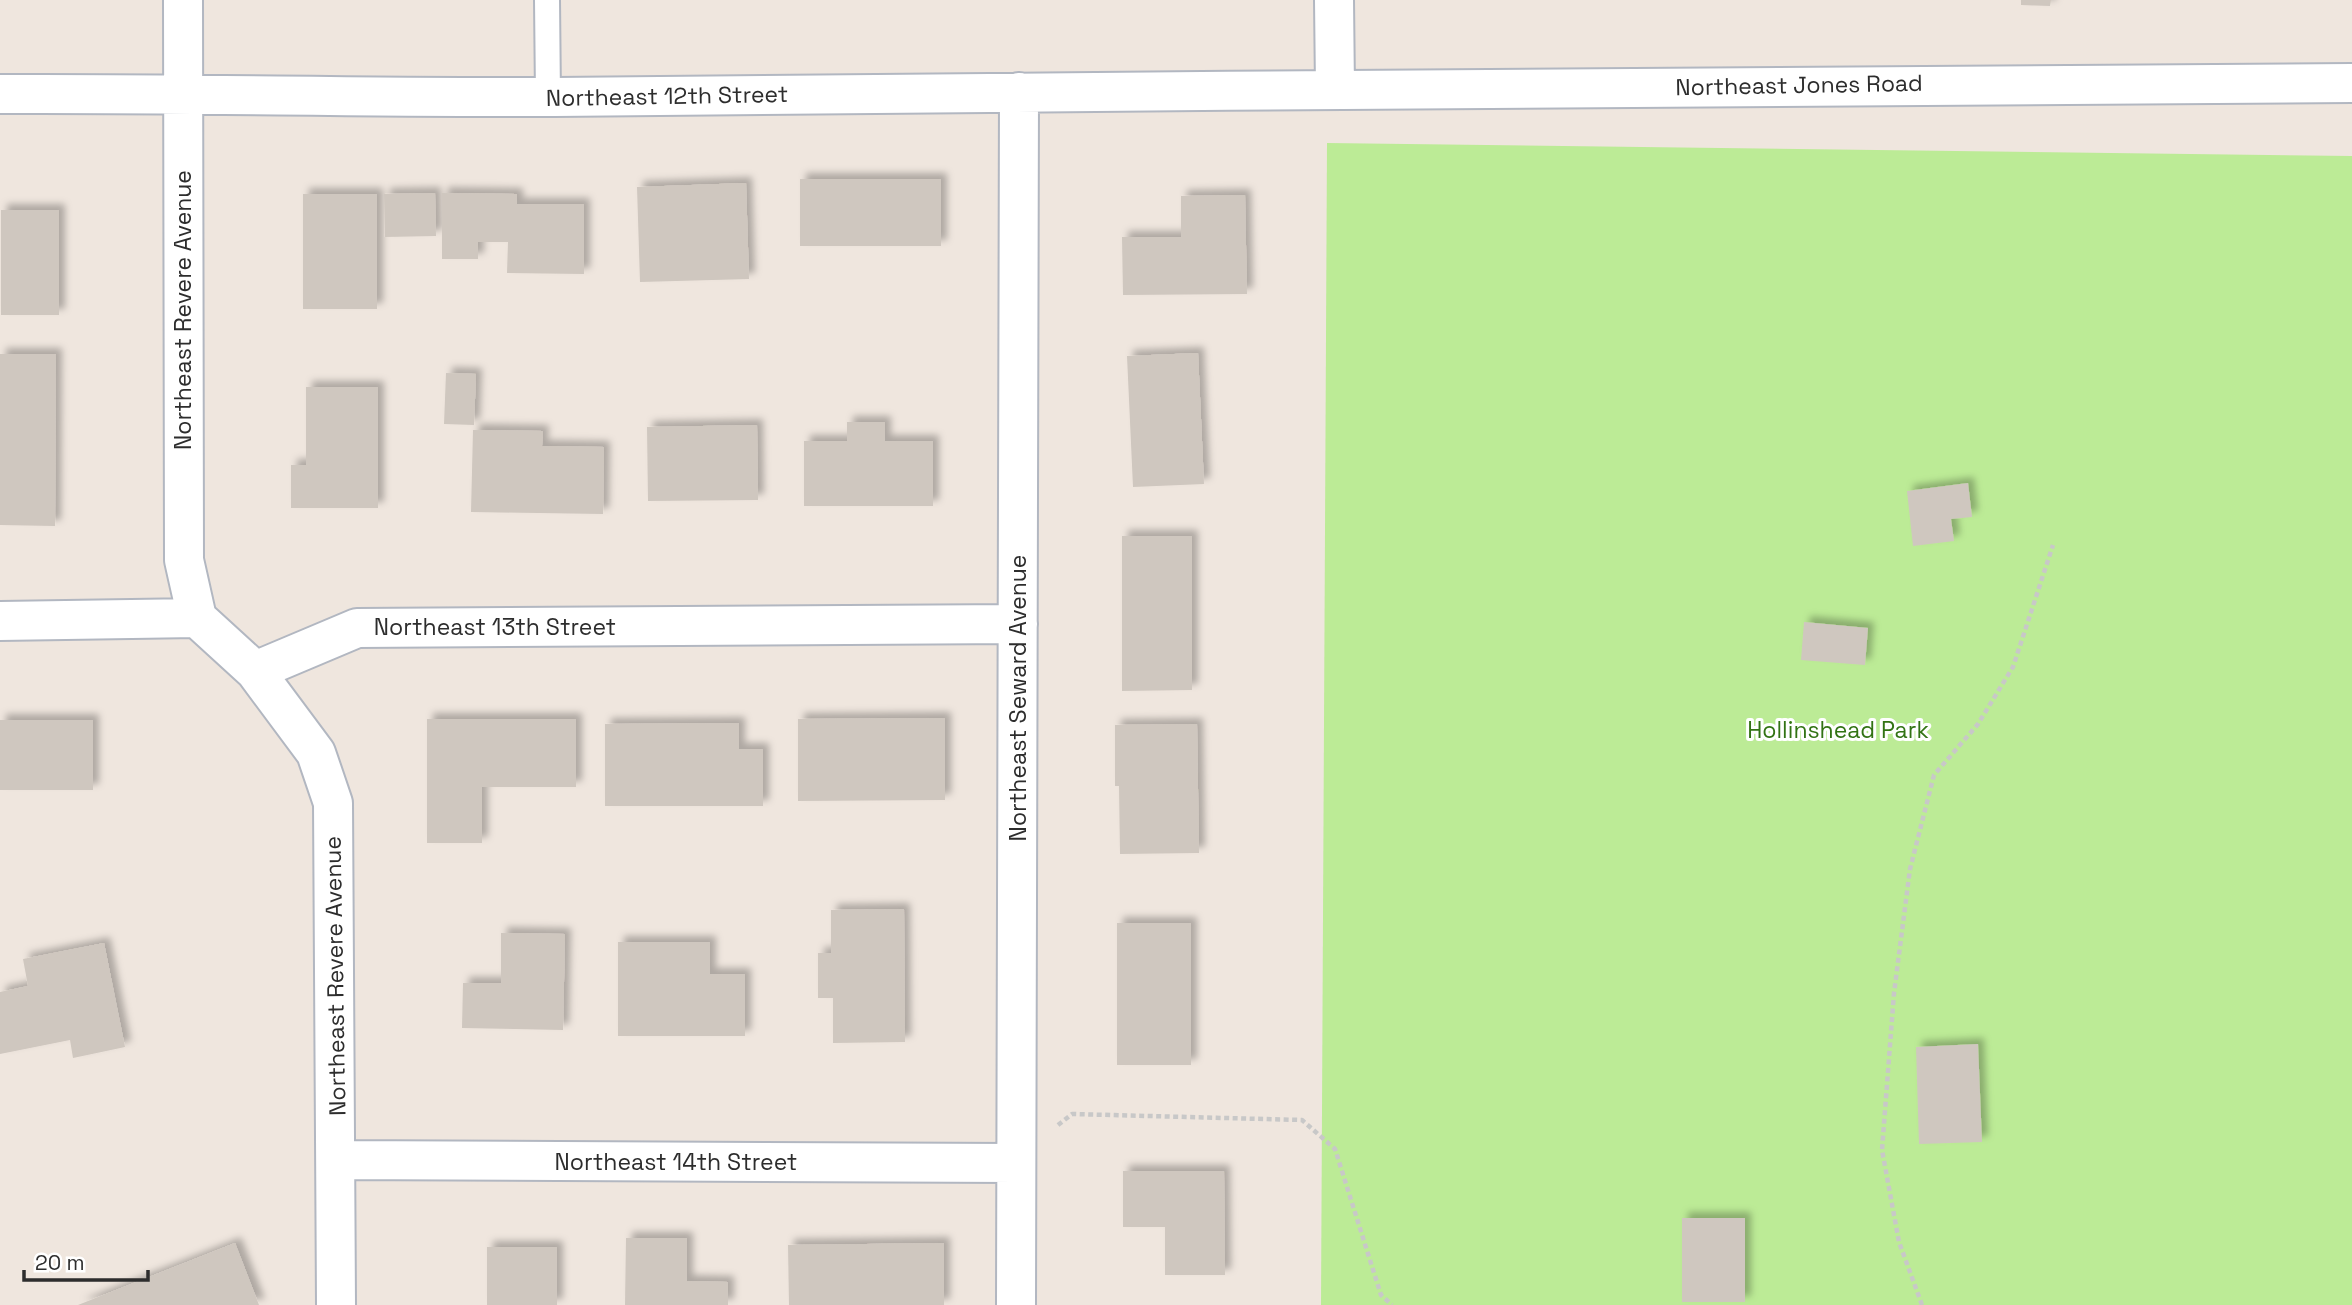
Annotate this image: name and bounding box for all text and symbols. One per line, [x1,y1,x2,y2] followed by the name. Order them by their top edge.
[1675,68,1923,102] street label: Northeast Jones Road
[546,79,788,113] street label: Northeast 12th Street
[168,170,198,450] street label: Northeast Revere Avenue
[1003,555,1033,841] street label: Northeast Seward Avenue
[374,612,616,642] street label: Northeast 13th Street
[1747,715,1929,745] park label: Hollinshead Park
[318,836,352,1116] street label: Northeast Revere Avenue
[555,1147,797,1177] street label: Northeast 14th Street
[24,1238,149,1282] scale bar
[35,1249,85,1276] text: 20 m

